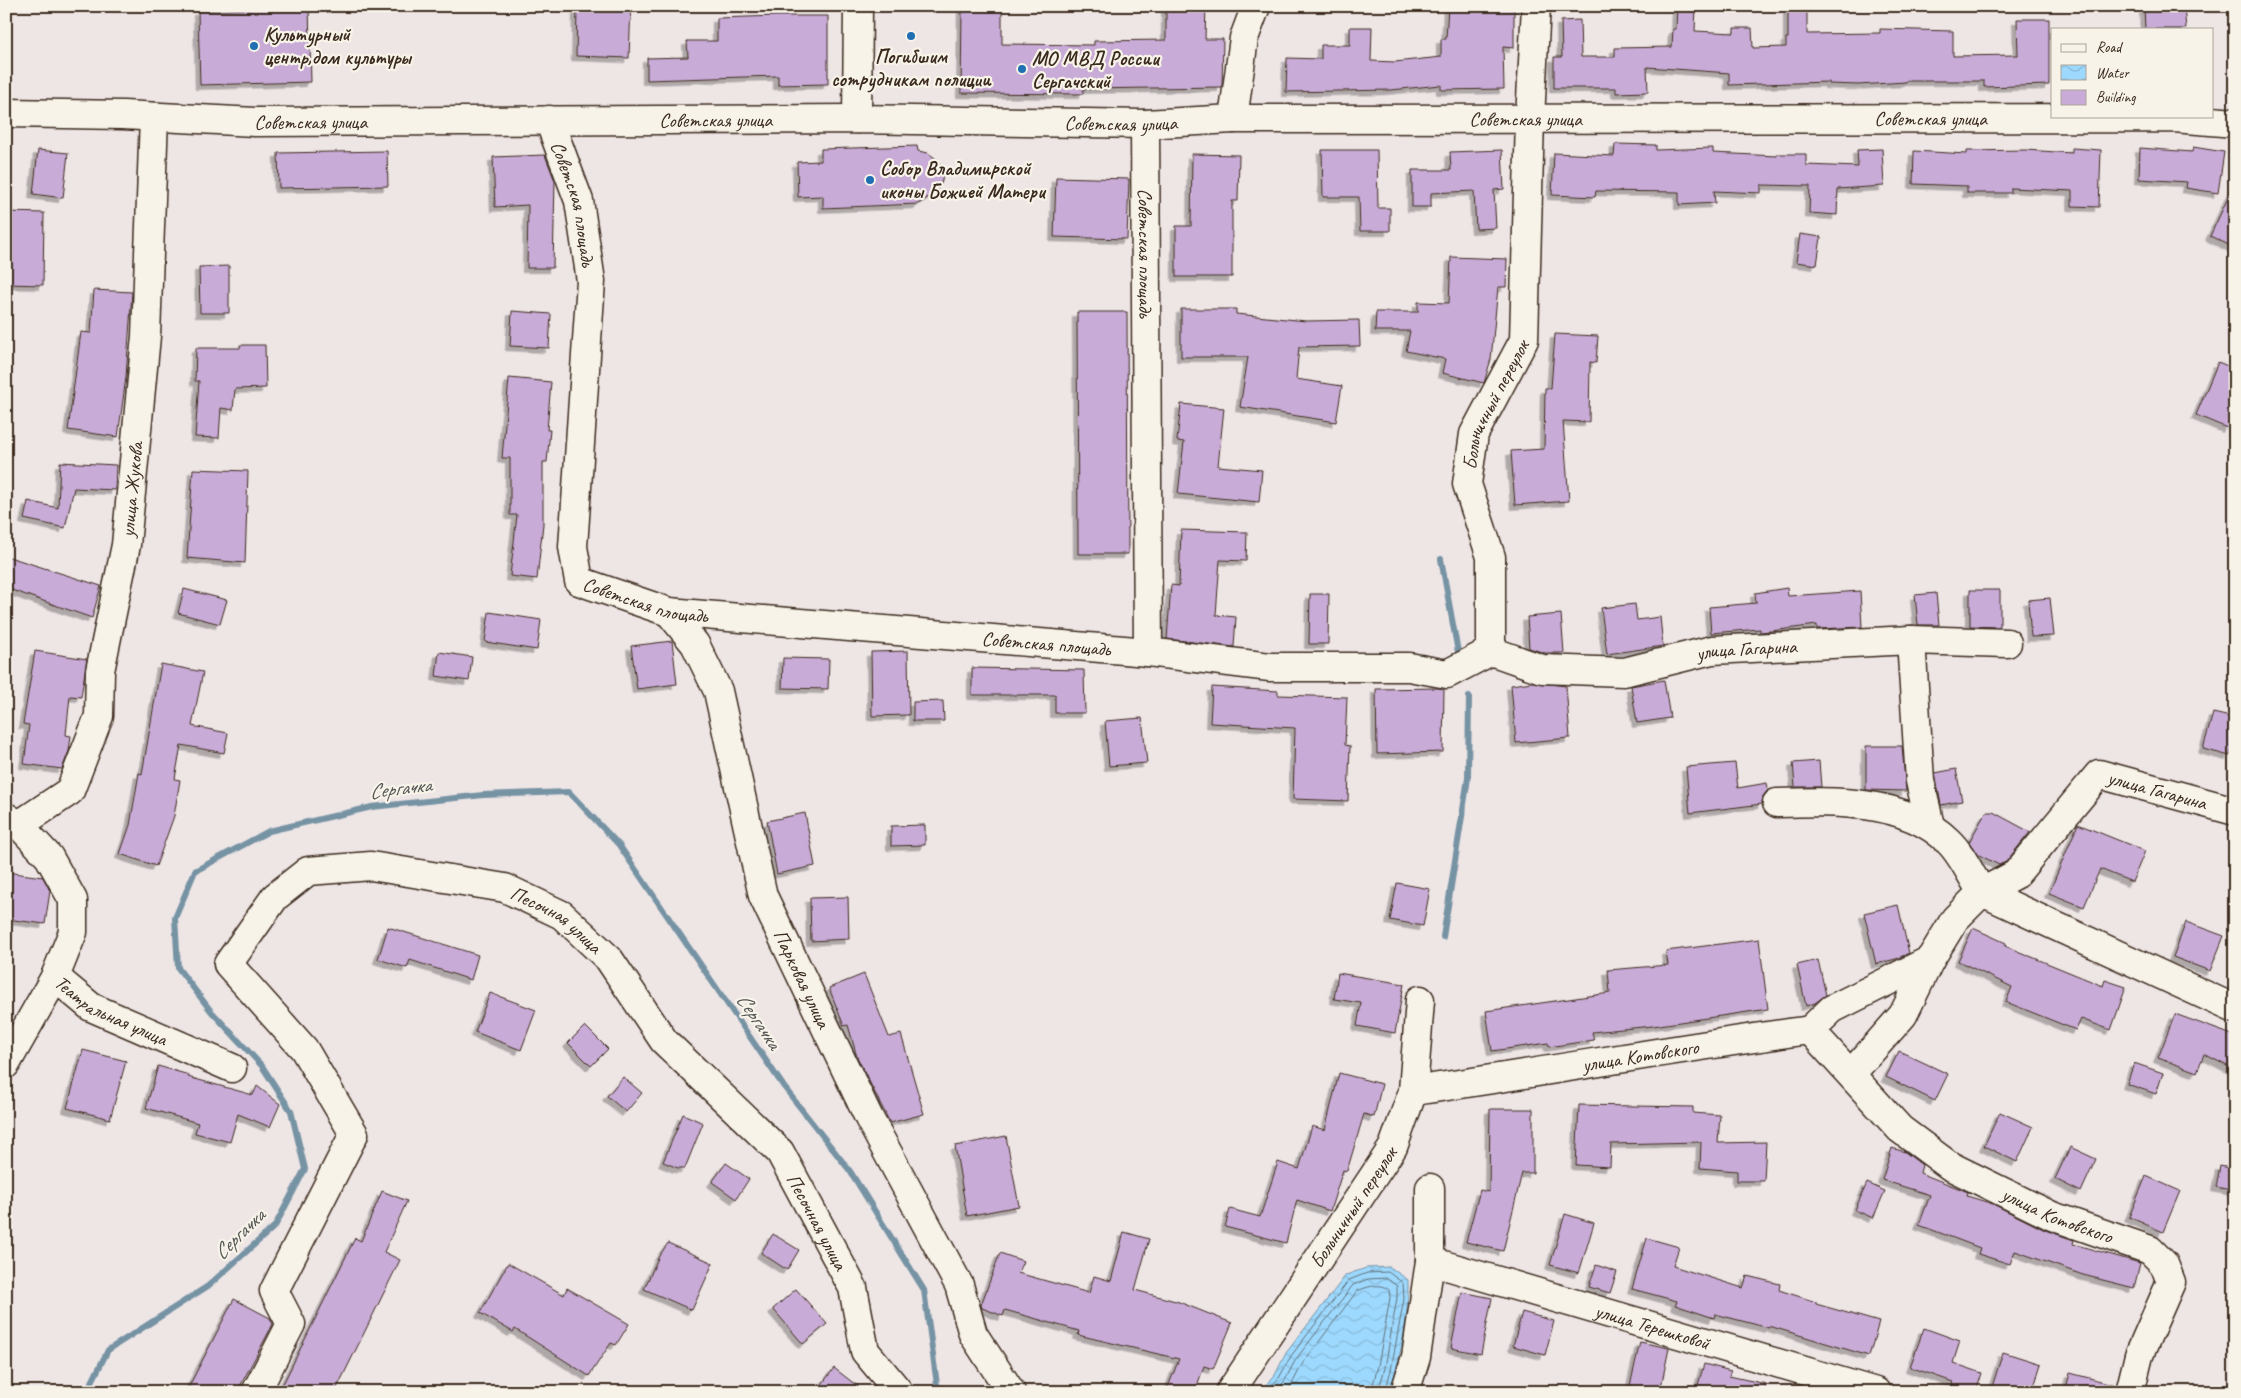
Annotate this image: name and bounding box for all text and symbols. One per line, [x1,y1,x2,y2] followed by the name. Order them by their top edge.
[264,22,413,71] place label: Культурный центр,дом культуры
[2051,28,2214,118] legend
[905,30,917,42] marker: Погибшим сотрудникам полиции
[2096,38,2123,57] text: Road
[248,40,260,52] marker: Культурный центр,дом культуры
[831,44,992,93] place label: Погибшим сотрудникам полиции
[1032,46,1161,94] place label: МО МВД России Сергачский
[1016,63,1028,75] marker: МО МВД России Сергачский
[2096,64,2130,83] text: Water
[2096,88,2136,107] text: Building
[1469,106,1583,131] street label: Советская улица
[1874,106,1988,131] street label: Советская улица
[659,107,774,132] street label: Советская улица
[254,109,369,135] street label: Советская улица
[1064,110,1179,137] street label: Советская улица
[545,138,601,270] street label: Советская площадь
[880,156,1047,204] place label: Собор Владимирской иконы Божией Матери
[864,174,876,186] marker: Собор Владимирской иконы Божией Матери
[1133,188,1159,319] street label: Советская площадь
[1457,334,1535,471] street label: Больничный переулок
[114,439,148,539] street label: улица Жукова
[580,571,711,628] street label: Советская площадь
[981,626,1113,661] street label: Советская площадь
[1692,633,1799,666] street label: улица Гагарина
[2104,764,2211,816] street label: улица Гагарина
[367,771,435,805] water label: Сергачка
[507,880,608,960] street label: Песочная улица
[768,925,837,1033] street label: Парковая улица
[50,970,173,1052] street label: Театральная улица
[731,988,789,1056] water label: Сергачка
[1579,1034,1701,1077] street label: улица Котовского
[1304,1140,1403,1273] street label: Больничный переулок
[781,1169,854,1275] street label: Песочная улица
[1997,1181,2117,1249] street label: улица Котовского
[208,1201,272,1265] water label: Сергачка
[1591,1297,1714,1356] street label: улица Терешковой

